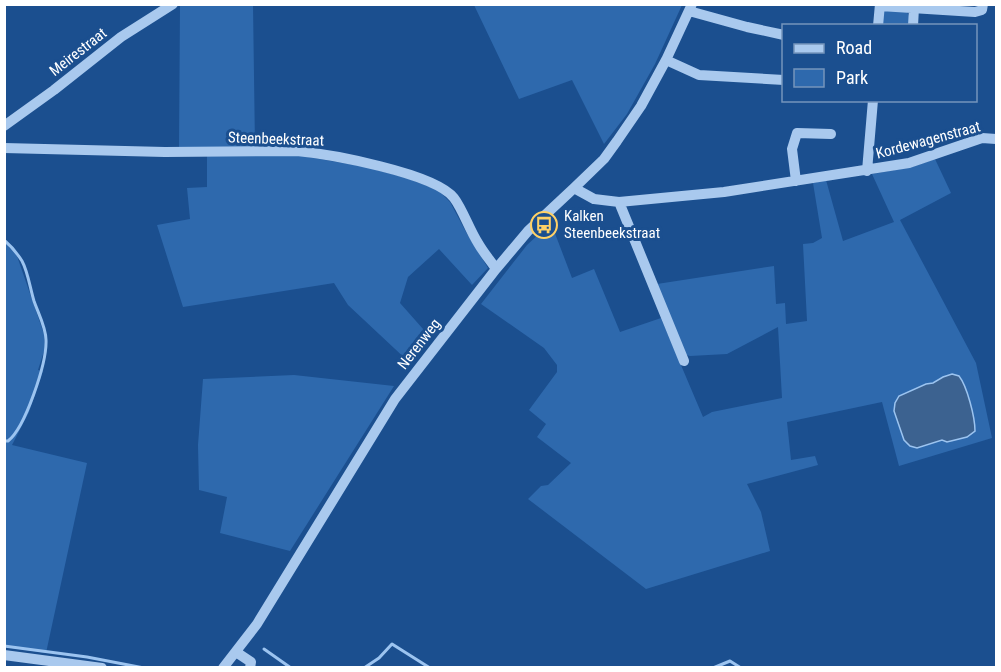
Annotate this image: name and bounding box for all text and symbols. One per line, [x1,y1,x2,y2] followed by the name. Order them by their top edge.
[46,24,110,80] street label: Meirestraat
[782,24,977,102] legend
[836,37,872,58] text: Road
[836,67,868,88] text: Park
[874,117,982,163] street label: Kordewagenstraat
[228,128,324,150] street label: Steenbeekstraat
[564,207,660,242] place label: Kalken Steenbeekstraat
[529,210,559,240] bus stop icon: Kalken Steenbeekstraat
[394,315,444,373] street label: Nerenweg

